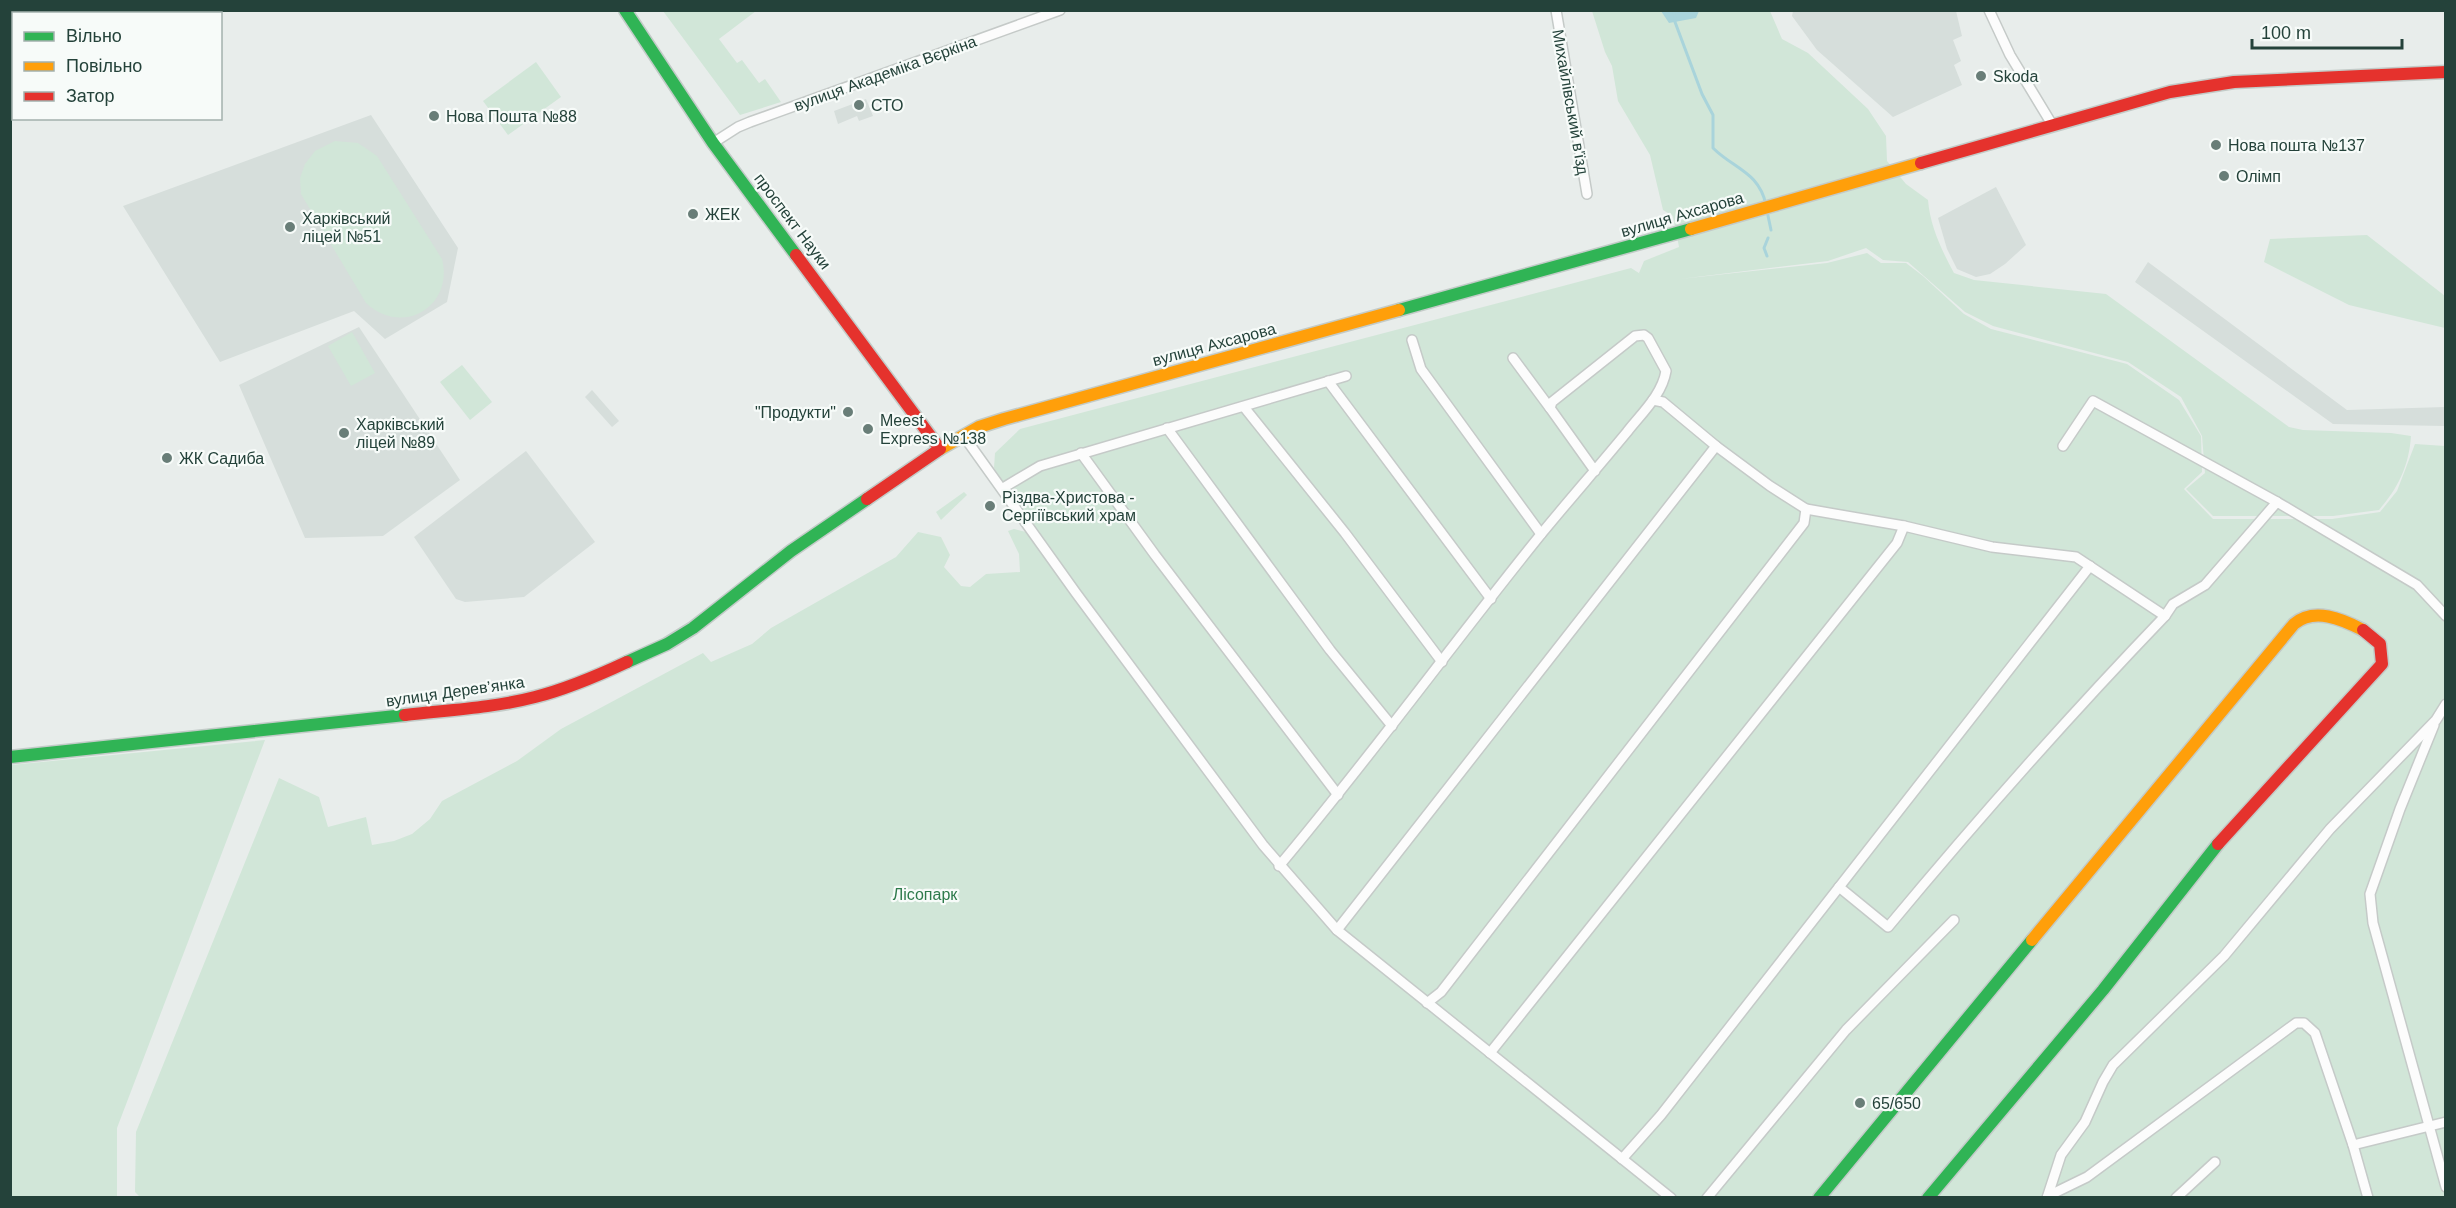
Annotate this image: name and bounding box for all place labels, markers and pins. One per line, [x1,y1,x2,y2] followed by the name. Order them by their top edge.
[1993,68,2038,85] place label: Skoda
[1974,69,1988,83] marker: Skoda
[871,97,904,114] place label: СТО
[852,98,866,112] marker: СТО
[446,108,577,125] place label: Нова Пошта №88
[427,109,441,123] marker: Нова Пошта №88
[2228,137,2365,154] place label: Нова пошта №137
[2209,138,2223,152] marker: Нова пошта №137
[2236,168,2281,185] place label: Олімп
[2217,169,2231,183] marker: Олімп
[705,206,740,223] place label: ЖЕК
[686,207,700,221] marker: ЖЕК
[302,210,391,245] place label: Харківський ліцей №51
[283,220,297,234] marker: Харківський ліцей №51
[755,404,836,421] place label: "Продукти"
[841,405,855,419] marker: "Продукти"
[880,412,986,447] place label: Meest Express №138
[356,416,445,451] place label: Харківський ліцей №89
[861,422,875,436] marker: Meest Express №138
[337,426,351,440] marker: Харківський ліцей №89
[179,450,264,467] place label: ЖК Садиба
[160,451,174,465] marker: ЖК Садиба
[1002,489,1136,524] place label: Різдва-Христова - Сергіївський храм
[983,499,997,513] marker: Різдва-Христова - Сергіївський храм
[1872,1095,1921,1112] place label: 65/650
[1853,1096,1867,1110] marker: 65/650

